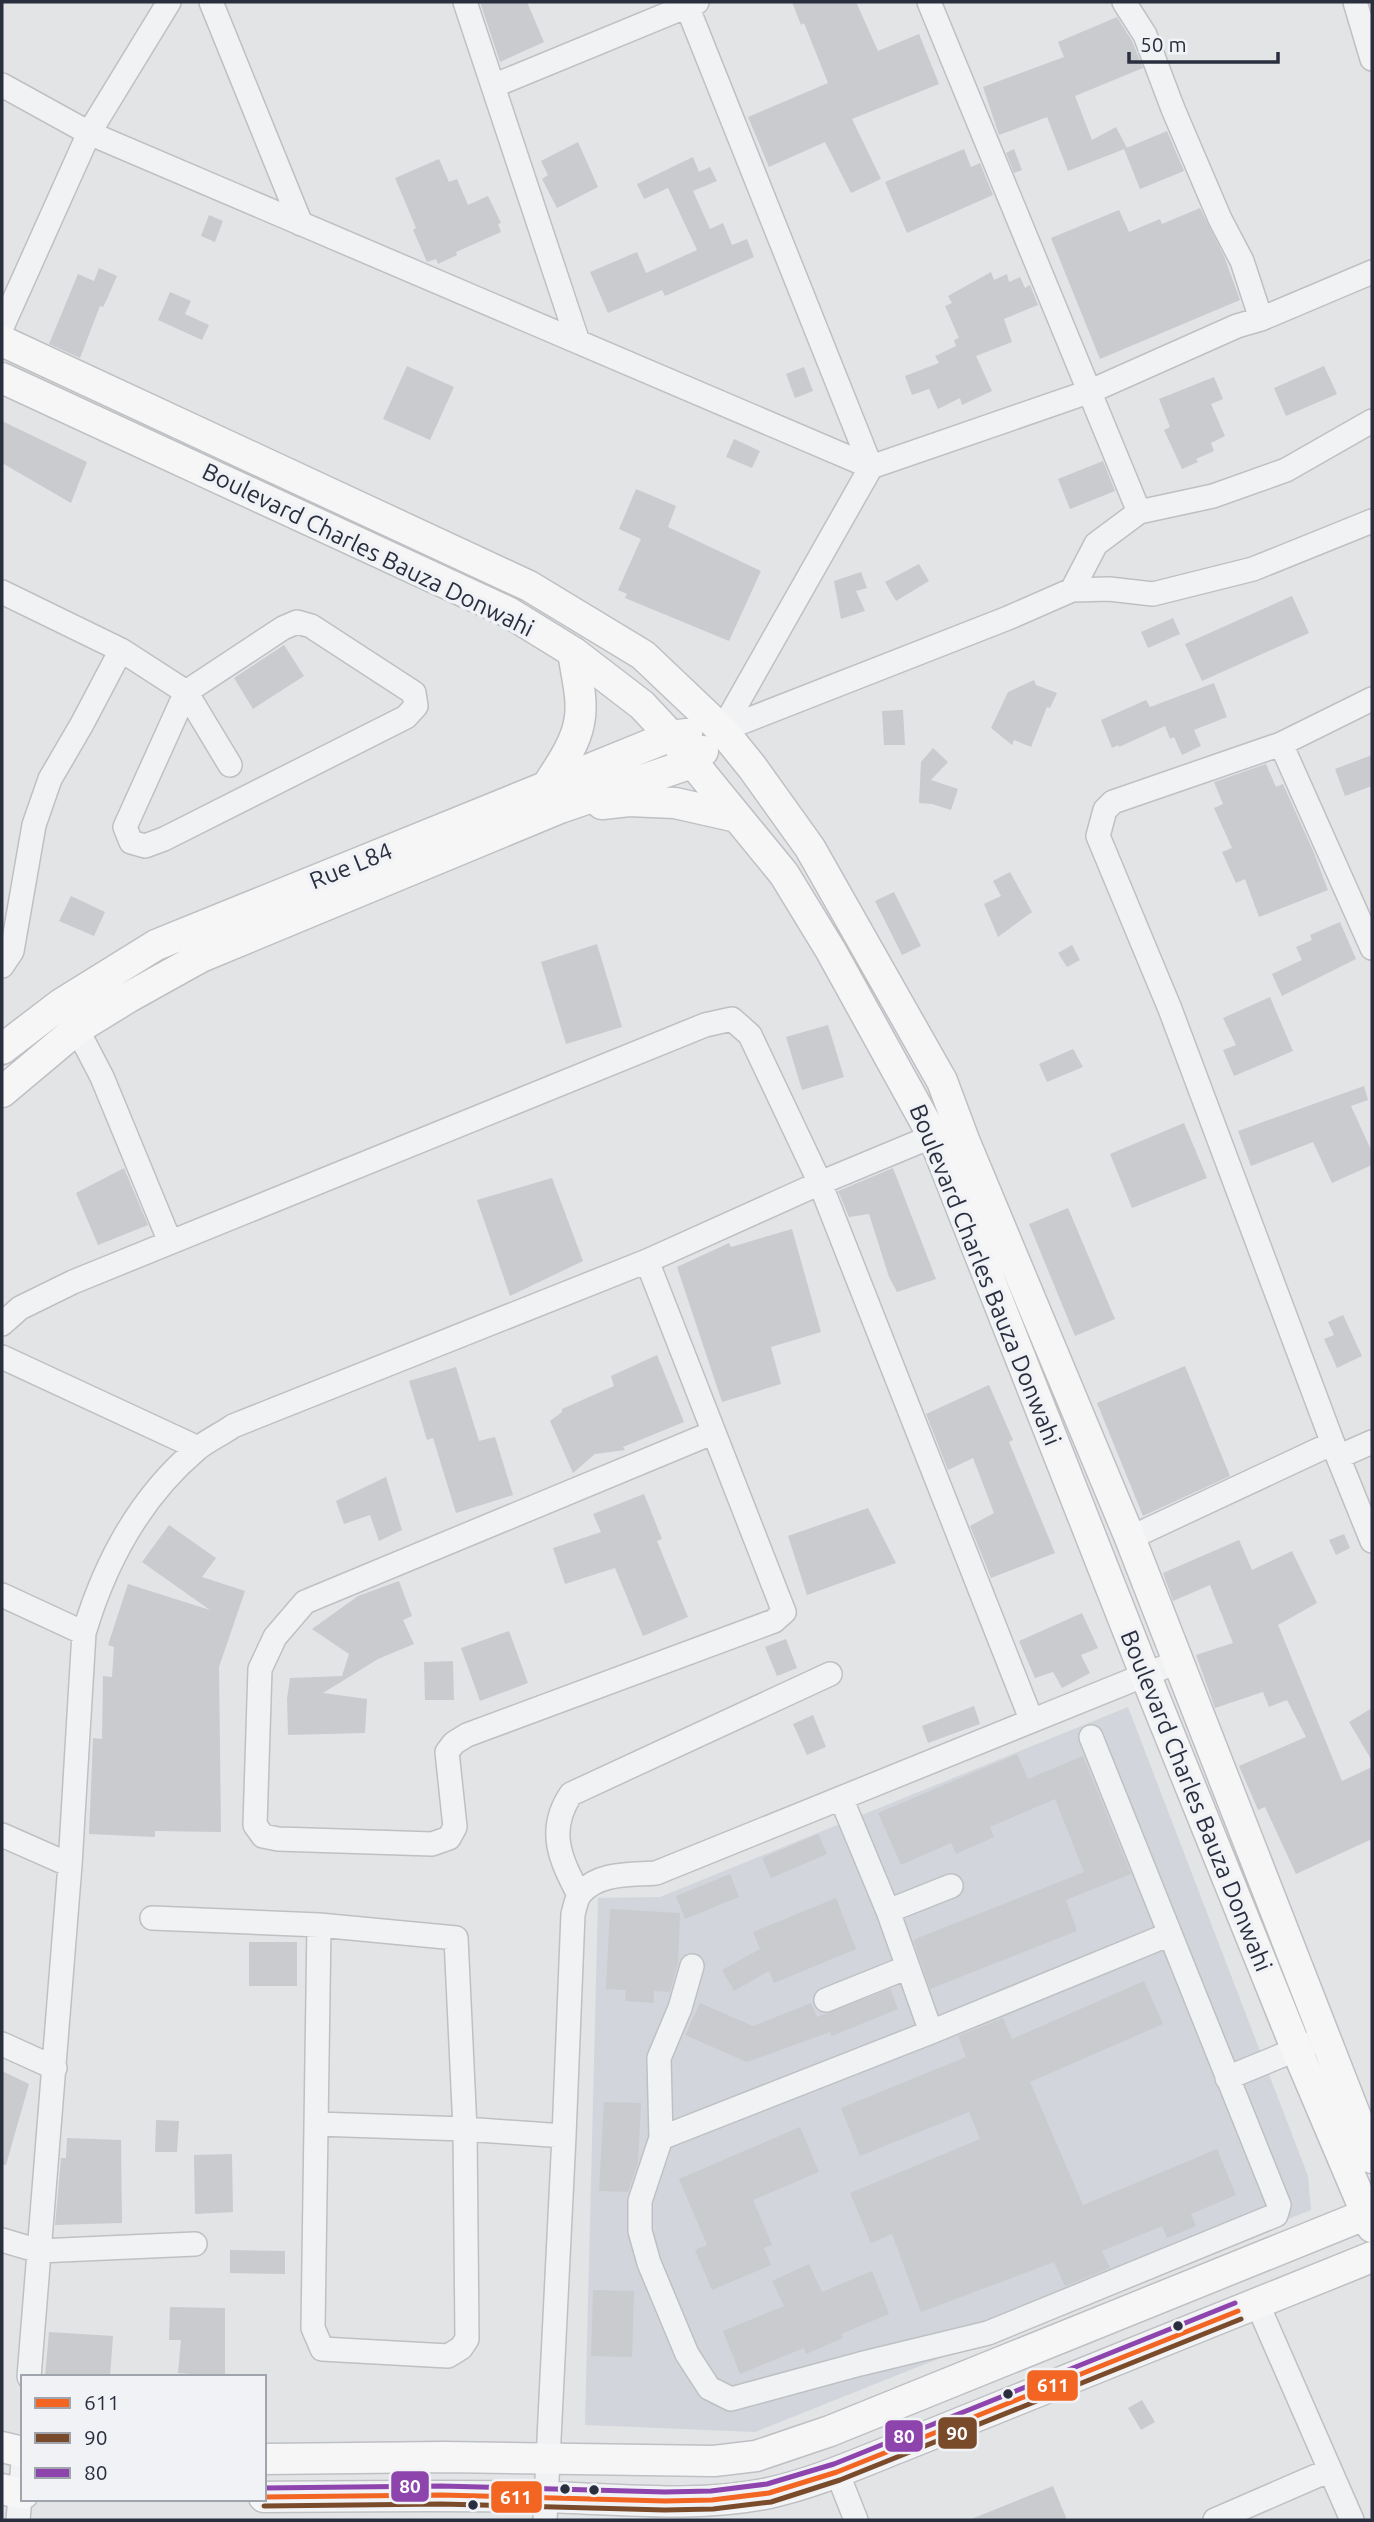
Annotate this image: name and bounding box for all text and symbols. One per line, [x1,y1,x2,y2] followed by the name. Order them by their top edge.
[1129,21,1278,65] scale bar
[1140,32,1187,56] text: 50 m
[198,457,538,642] street label: Boulevard Charles Bauza Donwahi
[306,837,396,894] street label: Rue L84
[904,1100,1066,1449] street label: Boulevard Charles Bauza Donwahi
[1115,1626,1277,1975] street label: Boulevard Charles Bauza Donwahi
[1171,2319,1185,2333] unlabelled marker
[1026,2369,1079,2402] line badge: 611
[1037,2374,1069,2396] text: 611
[21,2375,266,2501] legend
[1001,2387,1015,2401] unlabelled marker
[84,2390,120,2414] text: 611
[937,2416,978,2450] line badge: 90
[884,2419,924,2453] line badge: 80
[946,2422,968,2444] text: 90
[84,2425,108,2449] text: 90
[893,2425,915,2447] text: 80
[84,2460,108,2484] text: 80
[390,2470,430,2503] line badge: 80
[399,2475,421,2497] text: 80
[490,2480,543,2514] line badge: 611
[558,2482,572,2496] unlabelled marker
[587,2483,601,2497] unlabelled marker
[500,2486,532,2508] text: 611
[466,2498,480,2512] unlabelled marker

